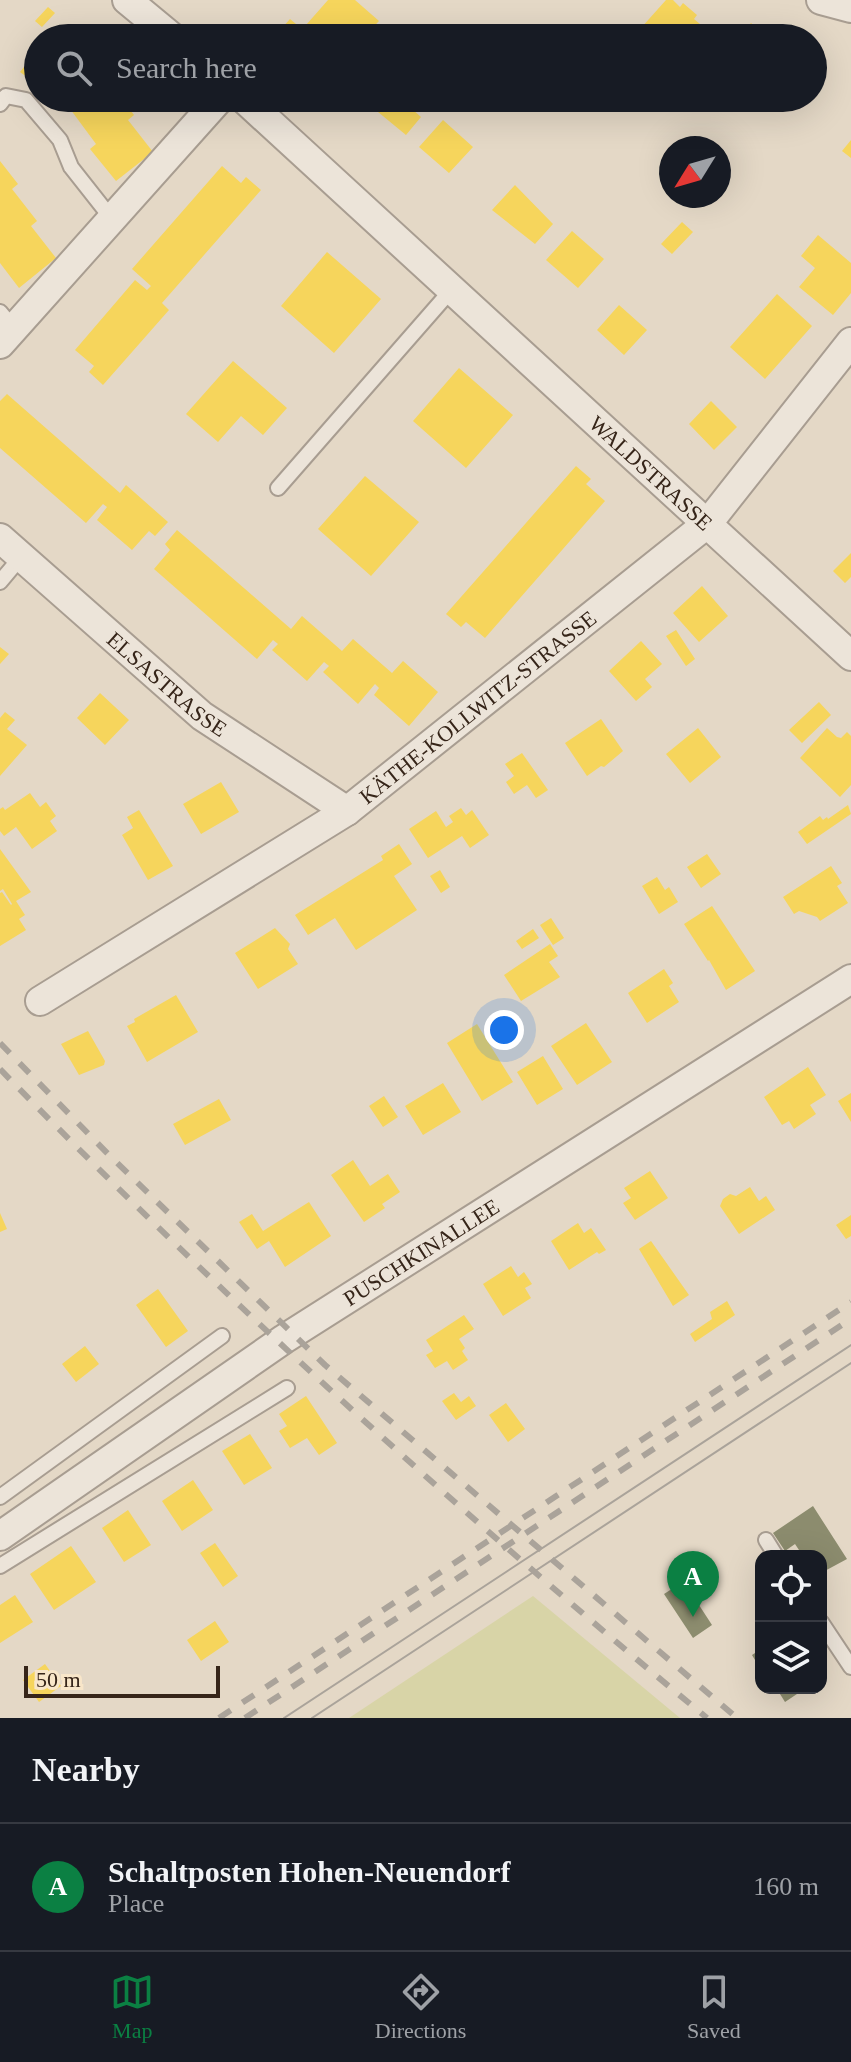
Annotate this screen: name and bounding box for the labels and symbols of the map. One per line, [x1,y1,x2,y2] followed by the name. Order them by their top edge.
[659,136,731,208] north arrow
[585,410,718,535] street label: WALDSTRASSE
[354,605,601,809] street label: KÄTHE-KOLLWITZ-STRASSE
[102,626,232,741] street label: ELSASTRASSE
[484,1010,524,1050] your location
[338,1193,504,1311] street label: PUSCHKINALLEE
[667,1551,719,1617] pin: A
[24,1662,220,1698] scale bar

